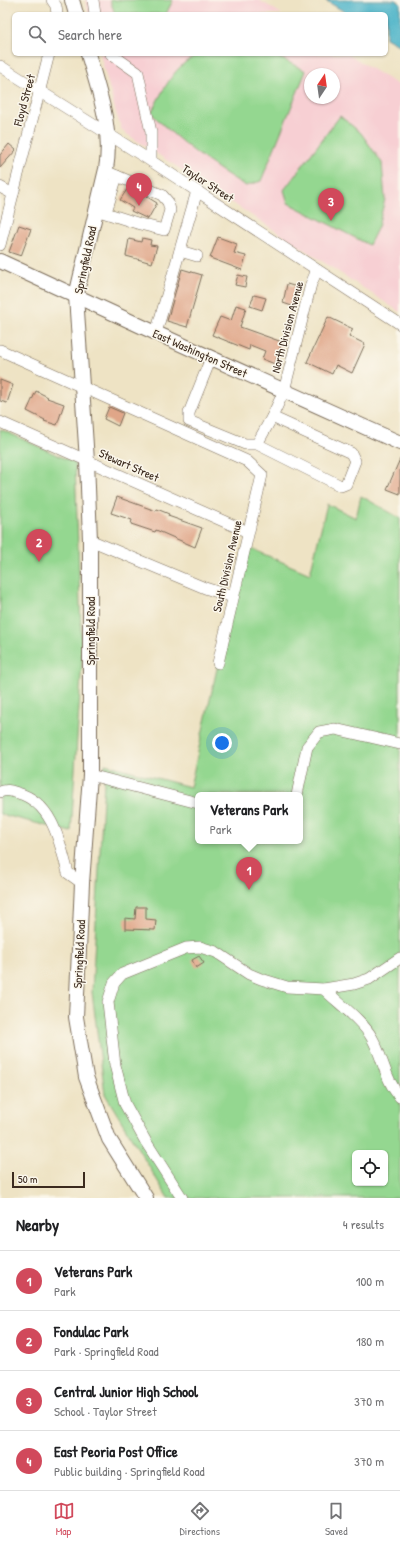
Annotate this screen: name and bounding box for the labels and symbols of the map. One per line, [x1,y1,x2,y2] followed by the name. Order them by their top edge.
[304,68,340,104] north arrow
[9,71,39,129] street label: Floyd Street
[179,160,238,207] street label: Taylor Street
[126,173,152,206] pin: 4
[318,188,344,221] pin: 3
[70,224,101,295] street label: Springfield Road
[267,279,307,375] street label: North Division Avenue
[150,325,251,382] street label: East Washington Street
[96,444,163,486] street label: Stewart Street
[208,518,246,614] street label: South Division Avenue
[26,529,52,562] pin: 2
[82,596,99,665] street label: Springfield Road
[212,733,232,753] your location
[236,857,262,890] pin: 1
[69,919,89,989] street label: Springfield Road
[12,1170,85,1189] scale bar

